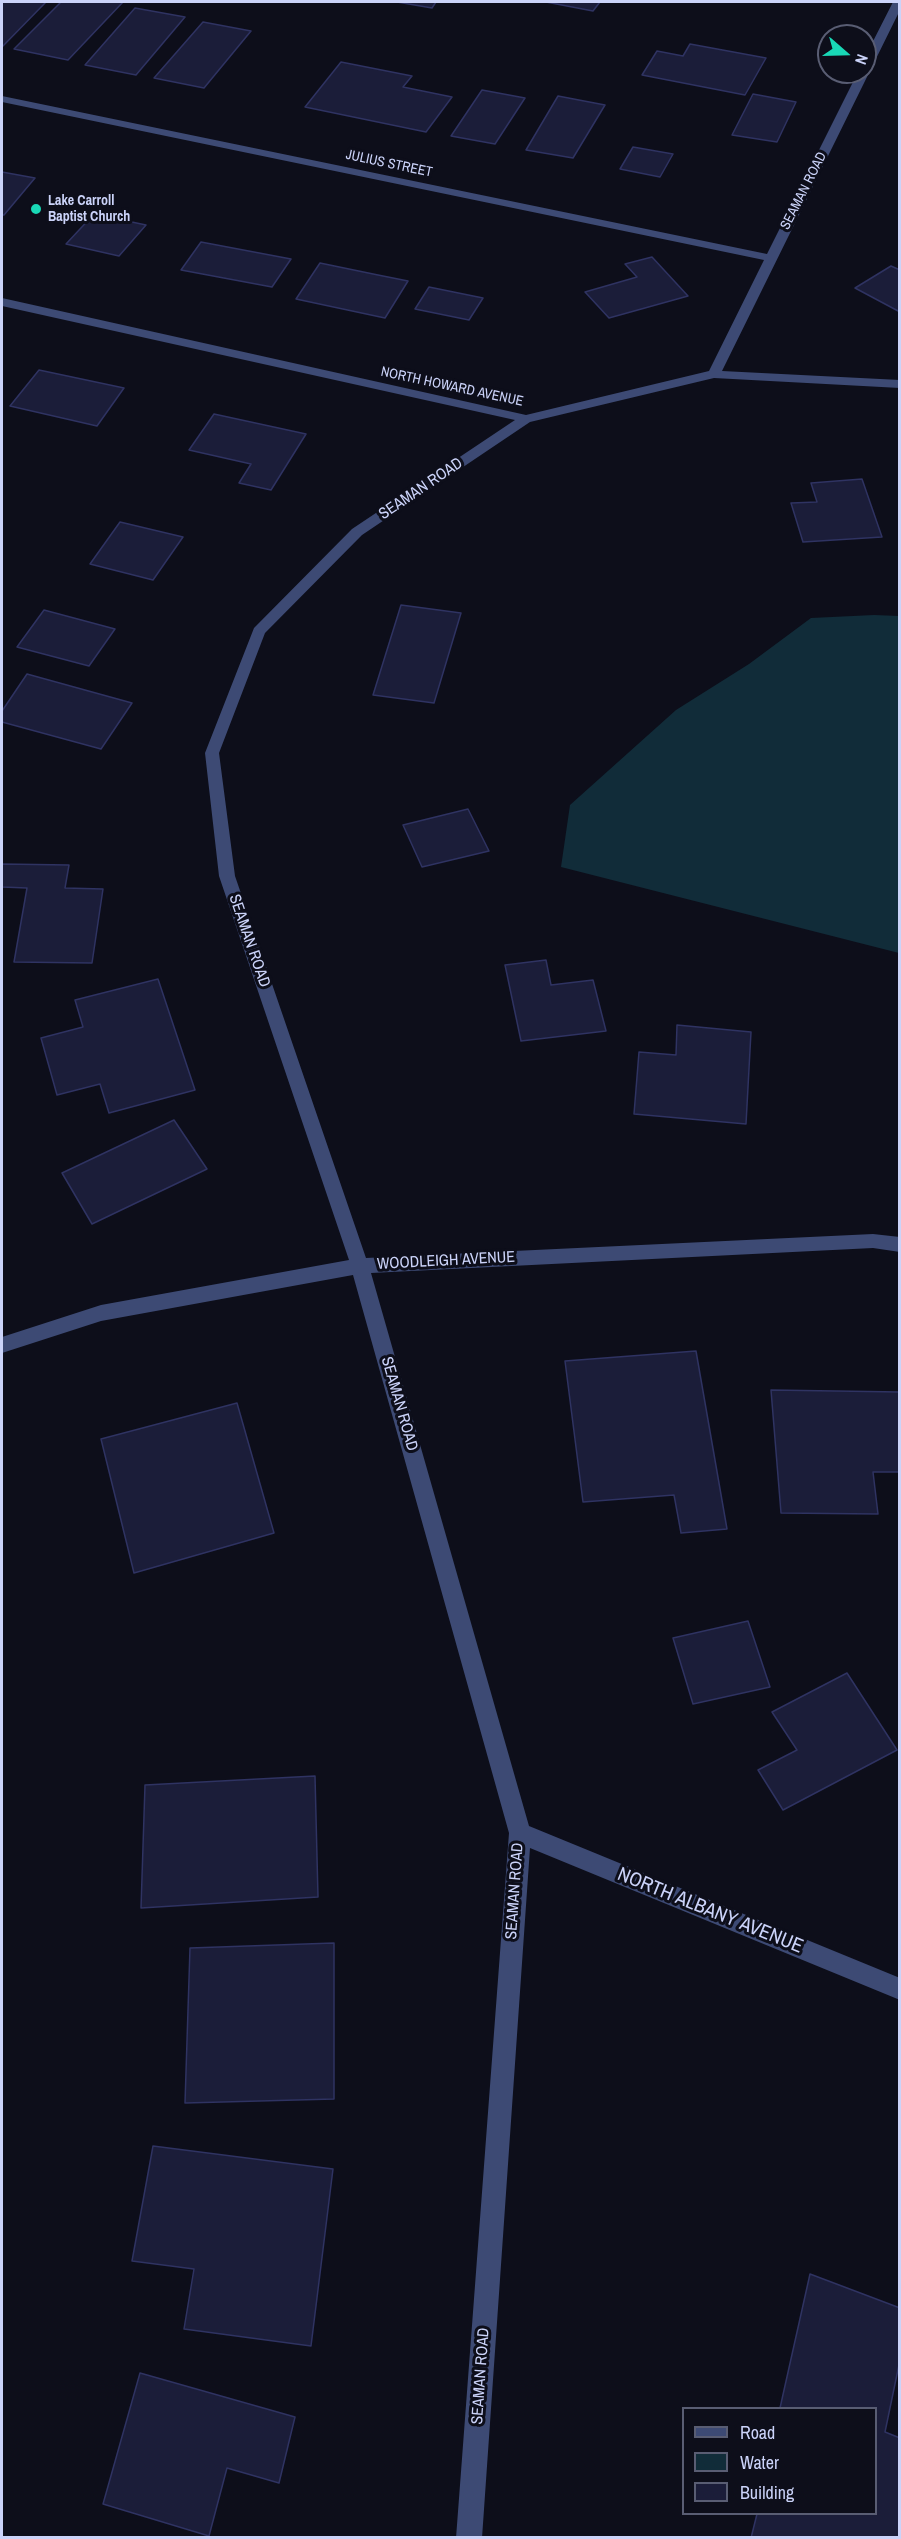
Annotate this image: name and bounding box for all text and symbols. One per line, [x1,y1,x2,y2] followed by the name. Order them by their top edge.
[817,24,877,84] north arrow
[850,51,874,68] text: N
[344,147,434,181] street label: JULIUS STREET
[777,149,831,233] street label: SEAMAN ROAD
[48,193,130,226] place label: Lake Carroll Baptist Church
[29,202,43,216] marker: Lake Carroll Baptist Church
[379,364,525,410] street label: NORTH HOWARD AVENUE
[375,454,467,524] street label: SEAMAN ROAD
[224,892,274,990] street label: SEAMAN ROAD
[376,1248,516,1274] street label: WOODLEIGH AVENUE
[376,1355,422,1453] street label: SEAMAN ROAD
[502,1842,528,1940] street label: SEAMAN ROAD
[614,1863,806,1959] street label: NORTH ALBANY AVENUE
[468,2327,494,2425] street label: SEAMAN ROAD
[682,2407,877,2515] legend
[740,2420,775,2445] text: Road
[740,2450,779,2475] text: Water
[740,2480,794,2505] text: Building

